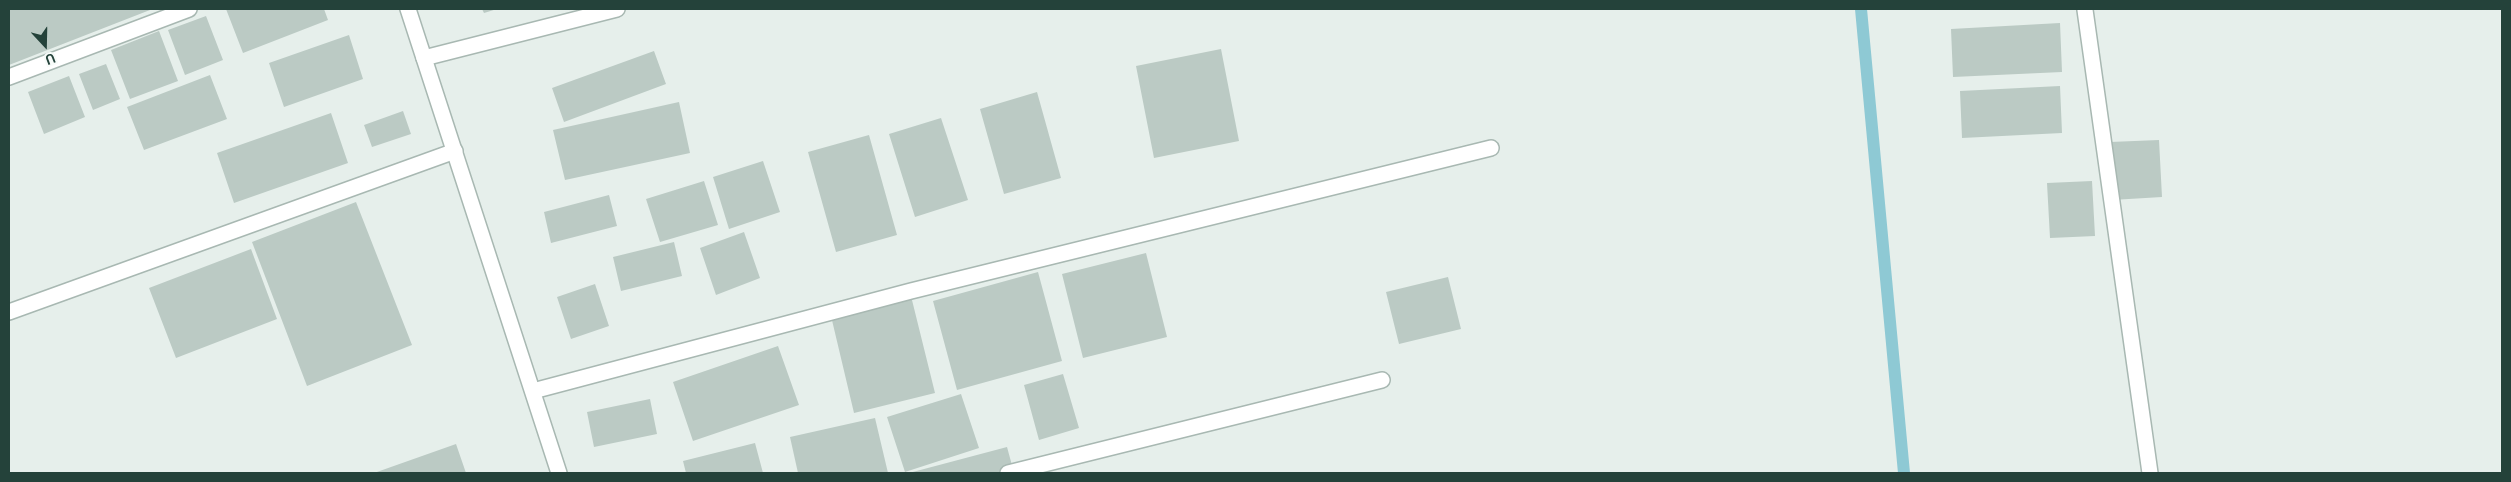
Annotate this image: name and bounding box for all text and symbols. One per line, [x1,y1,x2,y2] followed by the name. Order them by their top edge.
[20,20,70,70] north arrow
[43,49,58,69] text: U

